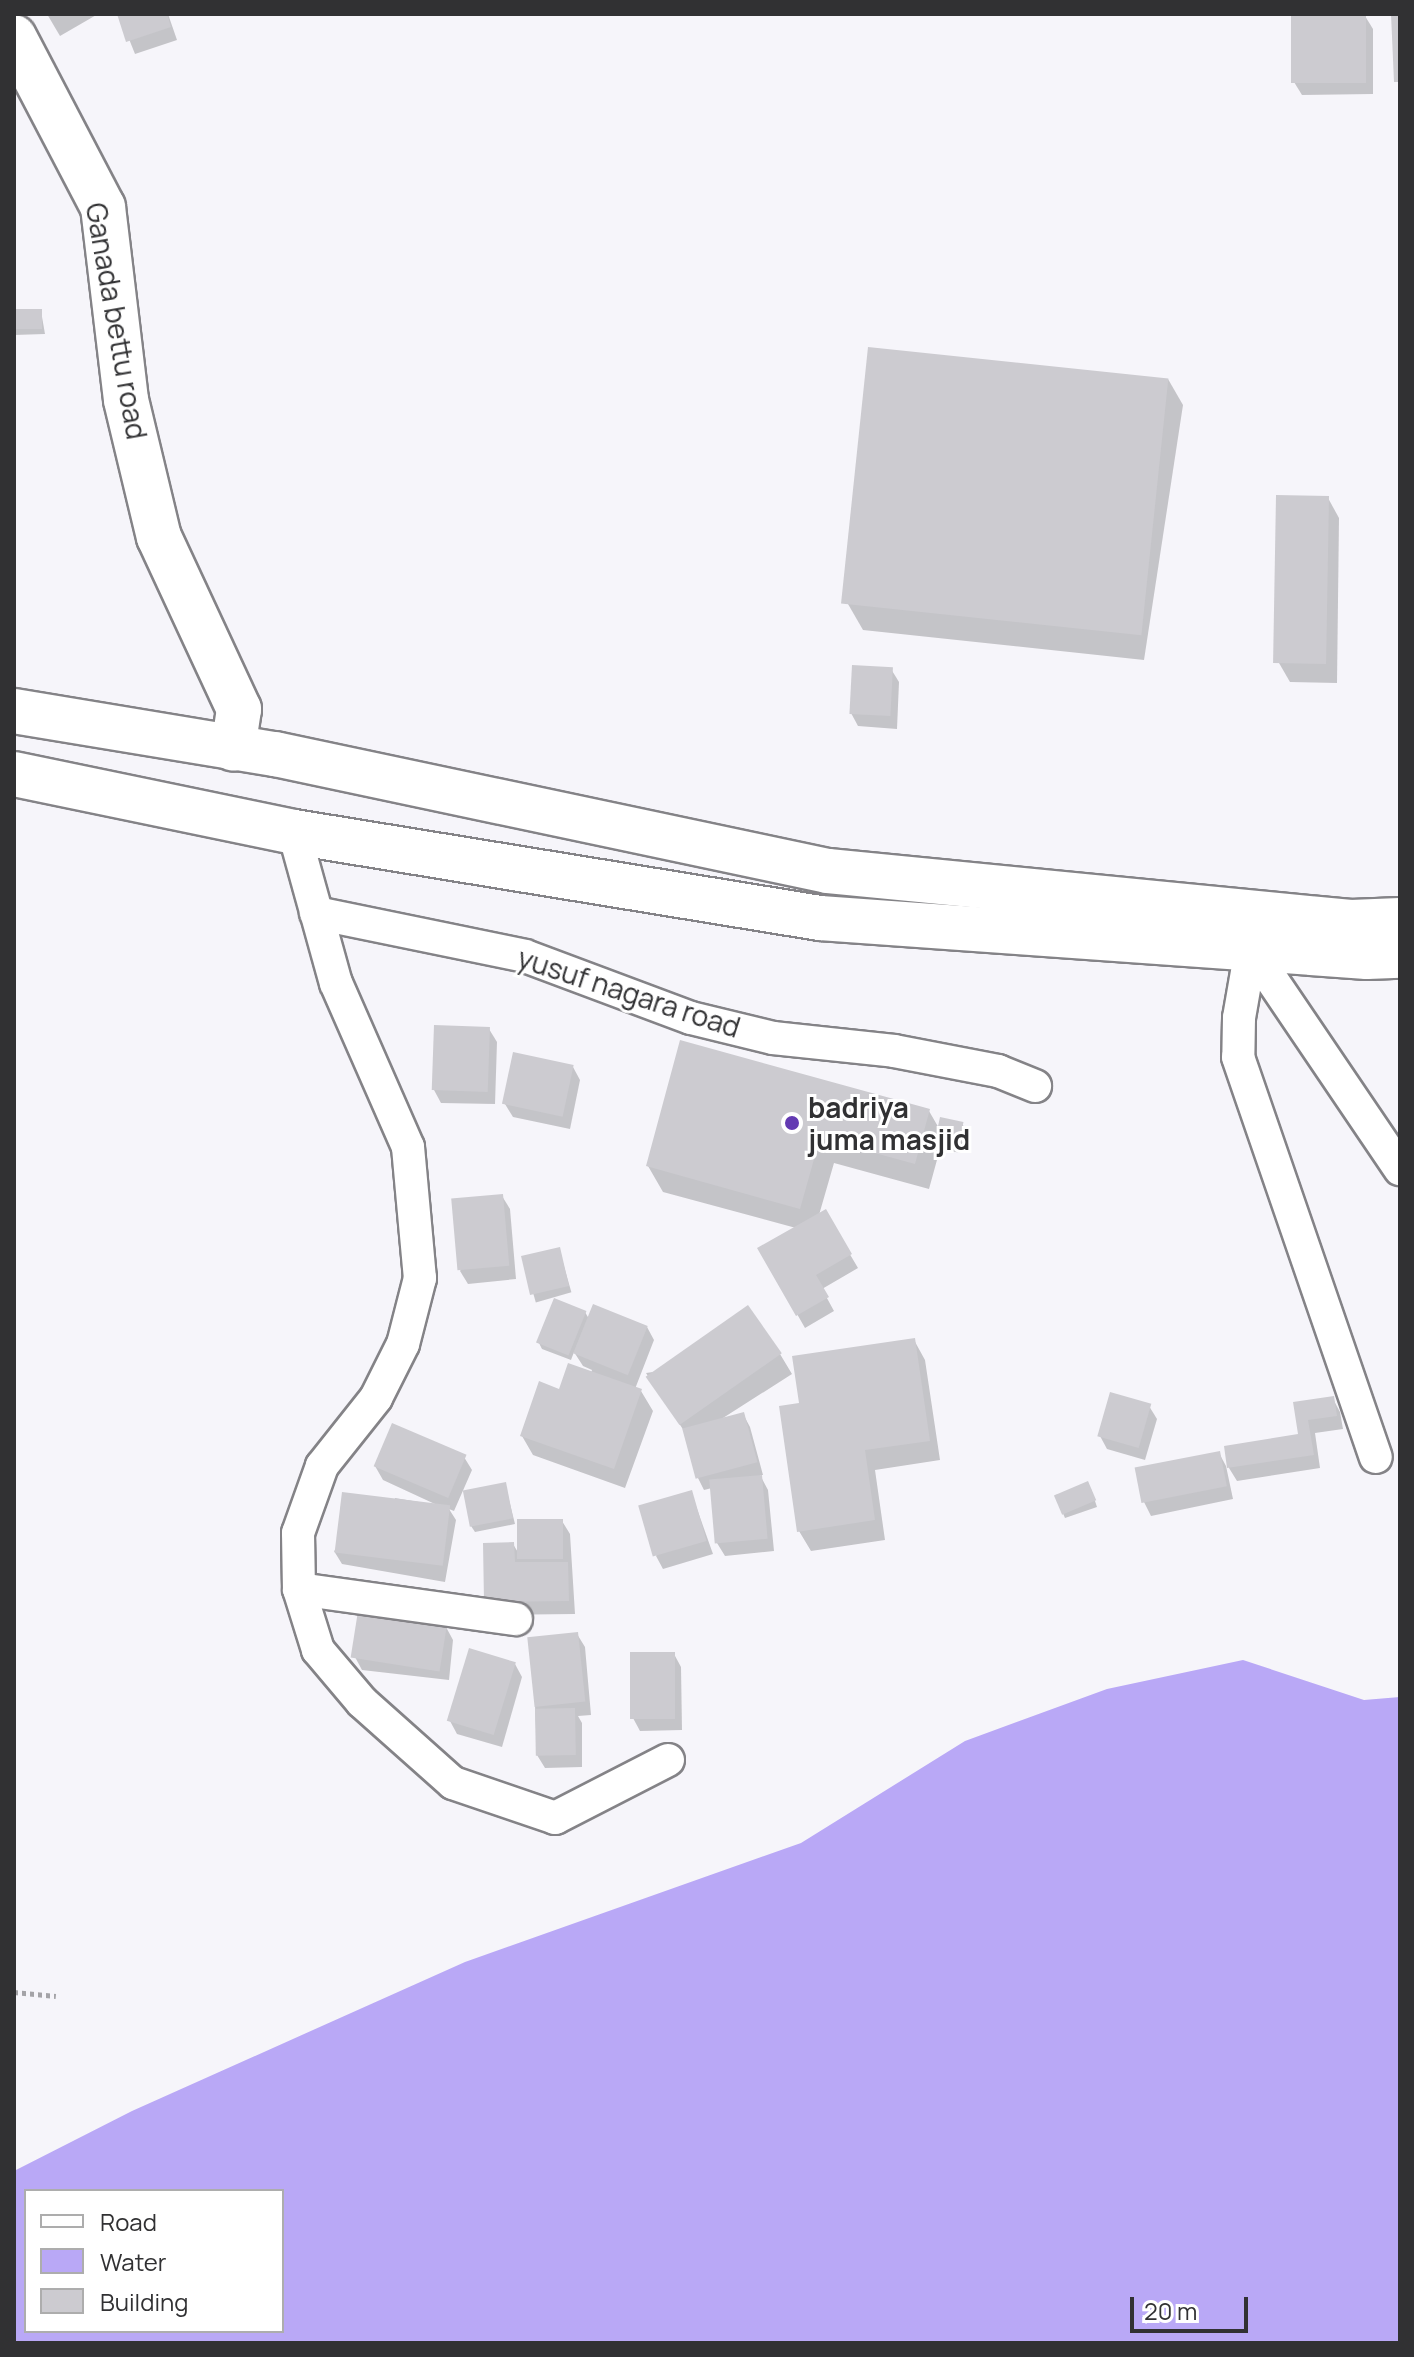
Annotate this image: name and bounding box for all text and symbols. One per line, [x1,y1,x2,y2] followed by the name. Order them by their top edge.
[80,200,154,442] street label: Ganada bettu road
[514,940,744,1044] street label: yusuf nagara road
[808,1090,970,1156] place label: badriya juma masjid
[783,1114,801,1132] marker: badriya juma masjid
[24,2189,284,2333] legend
[100,2205,157,2238] text: Road
[100,2245,167,2278] text: Water
[1134,2281,1252,2331] scale bar
[100,2285,188,2318] text: Building
[1144,2294,1197,2327] text: 20 m

